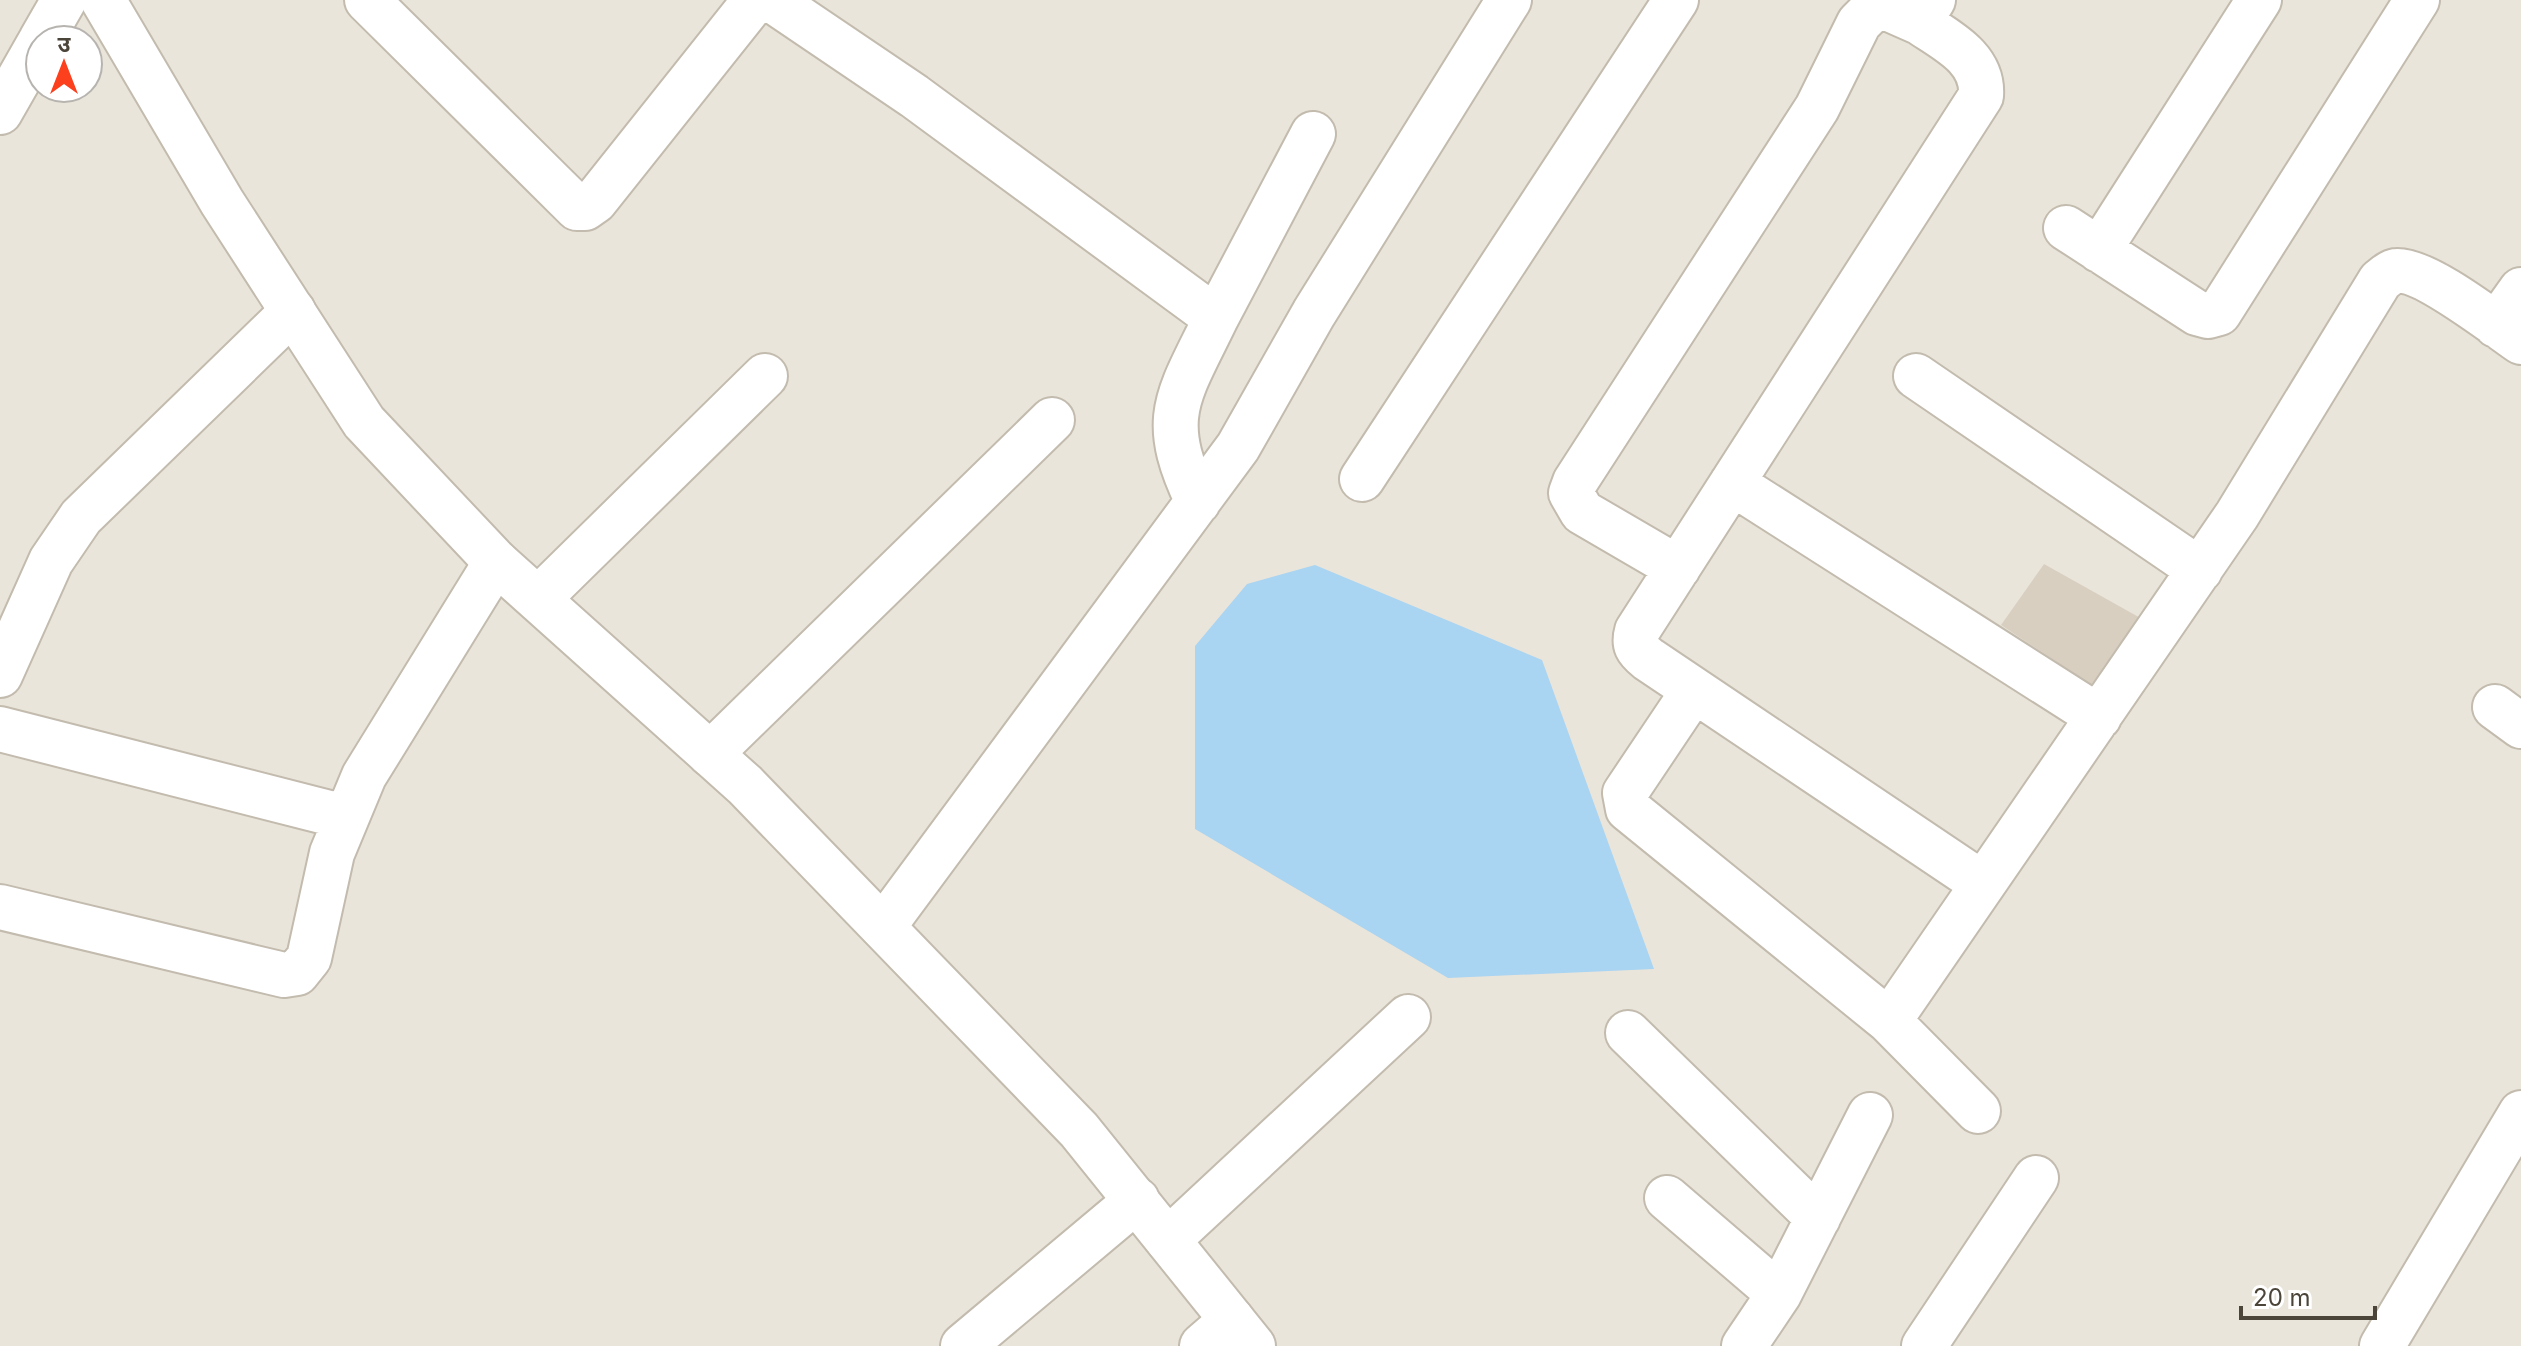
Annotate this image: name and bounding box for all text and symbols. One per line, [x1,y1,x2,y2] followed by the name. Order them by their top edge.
[24,24,104,104] north arrow
[58,31,72,57] text: उ
[2241,1270,2375,1320] scale bar
[2253,1283,2311,1312] text: 20 m

